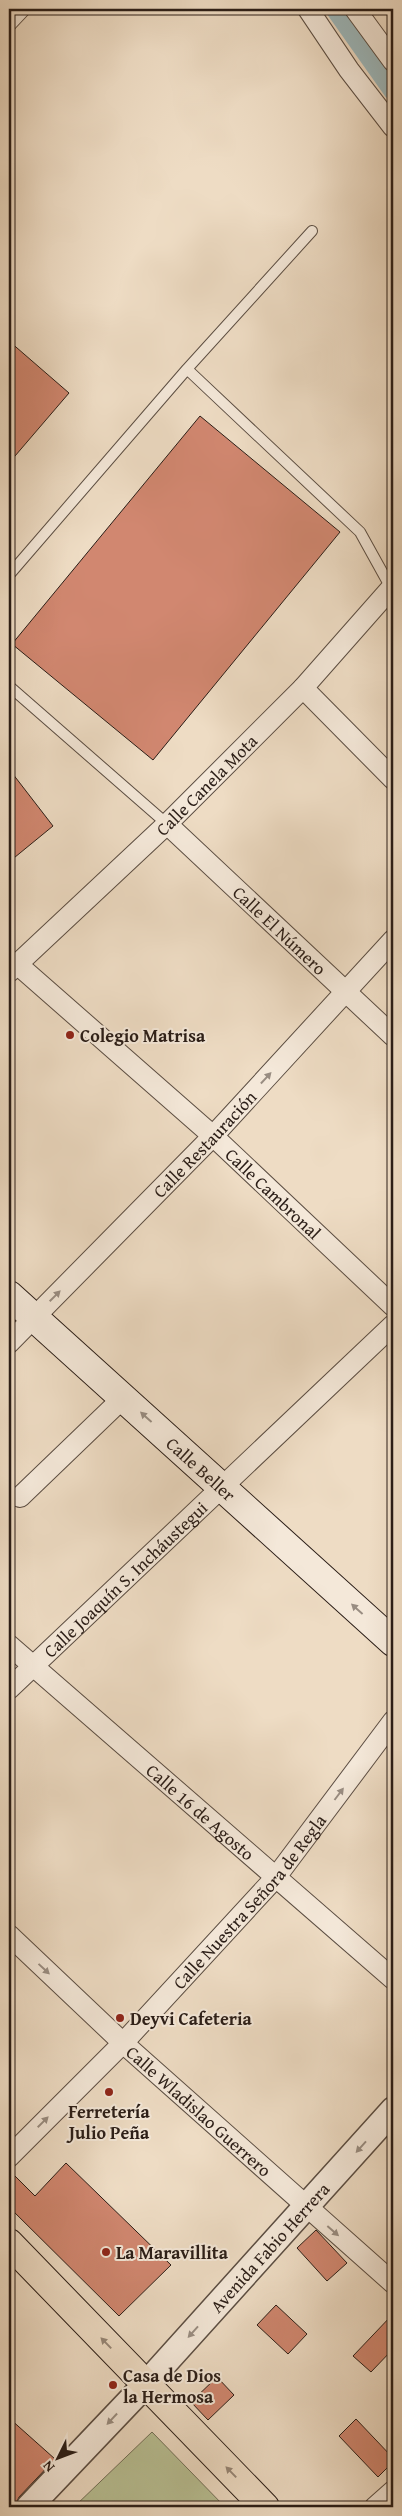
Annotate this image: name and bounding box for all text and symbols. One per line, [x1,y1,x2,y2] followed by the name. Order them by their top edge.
[149,727,264,842] street label: Calle Canela Mota
[227,879,333,981] street label: Calle El Número
[80,1022,206,1049] place label: Colegio Matrisa
[64,1029,76,1041] marker: Colegio Matrisa
[260,1073,272,1085] one-way arrow
[146,1084,262,1203] street label: Calle Restauración
[219,1141,328,1245] street label: Calle Cambronal
[49,1290,61,1302] one-way arrow
[140,1412,153,1423] one-way arrow
[160,1430,242,1508] street label: Calle Beller
[37,1494,213,1663] street label: Calle Joaquín S. Incháustegui
[352,1603,364,1615] one-way arrow
[140,1757,261,1867] street label: Calle 16 de Agosto
[334,1787,344,1801] one-way arrow
[166,1808,333,1995] street label: Calle Nuestra Señora de Regla
[38,1963,50,1975] one-way arrow
[130,2005,253,2032] place label: Deyvi Cafeteria
[114,2012,126,2024] marker: Deyvi Cafeteria
[121,2039,278,2183] street label: Calle Wladislao Guerrero
[103,2086,115,2098] marker: Ferretería Julio Peña
[66,2098,150,2146] place label: Ferretería Julio Peña
[37,2116,49,2128] one-way arrow
[355,2140,366,2153] one-way arrow
[203,2175,336,2318] street label: Avenida Fabio Herrera
[326,2225,339,2236] one-way arrow
[116,2239,229,2266] place label: La Maravillita
[100,2246,112,2258] marker: La Maravillita
[187,2325,199,2337] one-way arrow
[100,2337,112,2349] one-way arrow
[123,2362,221,2410] place label: Casa de Dios la Hermosa
[107,2379,119,2391] marker: Casa de Dios la Hermosa
[106,2413,118,2425] one-way arrow
[32,2434,82,2484] north arrow
[37,2456,59,2477] text: N
[225,2466,237,2478] one-way arrow

